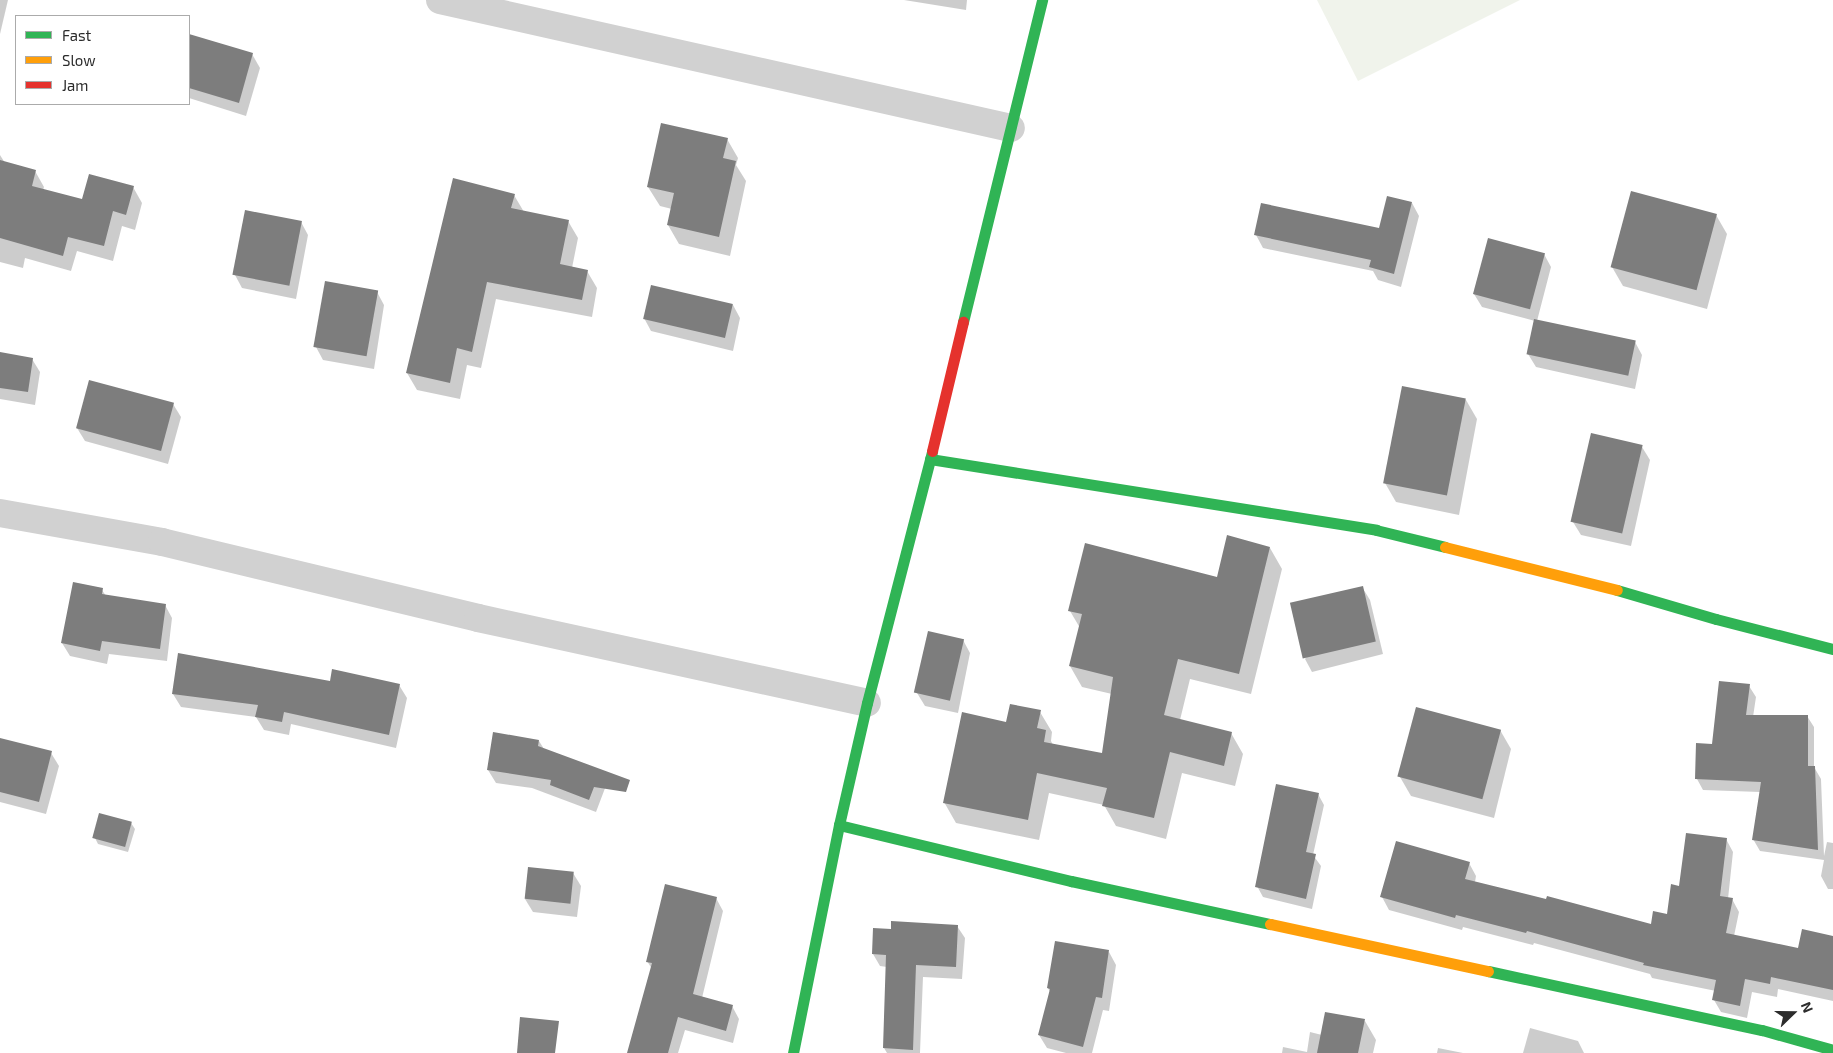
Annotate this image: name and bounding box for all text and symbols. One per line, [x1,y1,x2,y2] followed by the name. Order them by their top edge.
[15,15,190,105] legend
[62,26,91,44] text: Fast
[62,51,96,69] text: Slow
[62,76,88,94] text: Jam
[1768,988,1818,1038] north arrow
[1798,999,1817,1015] text: N

